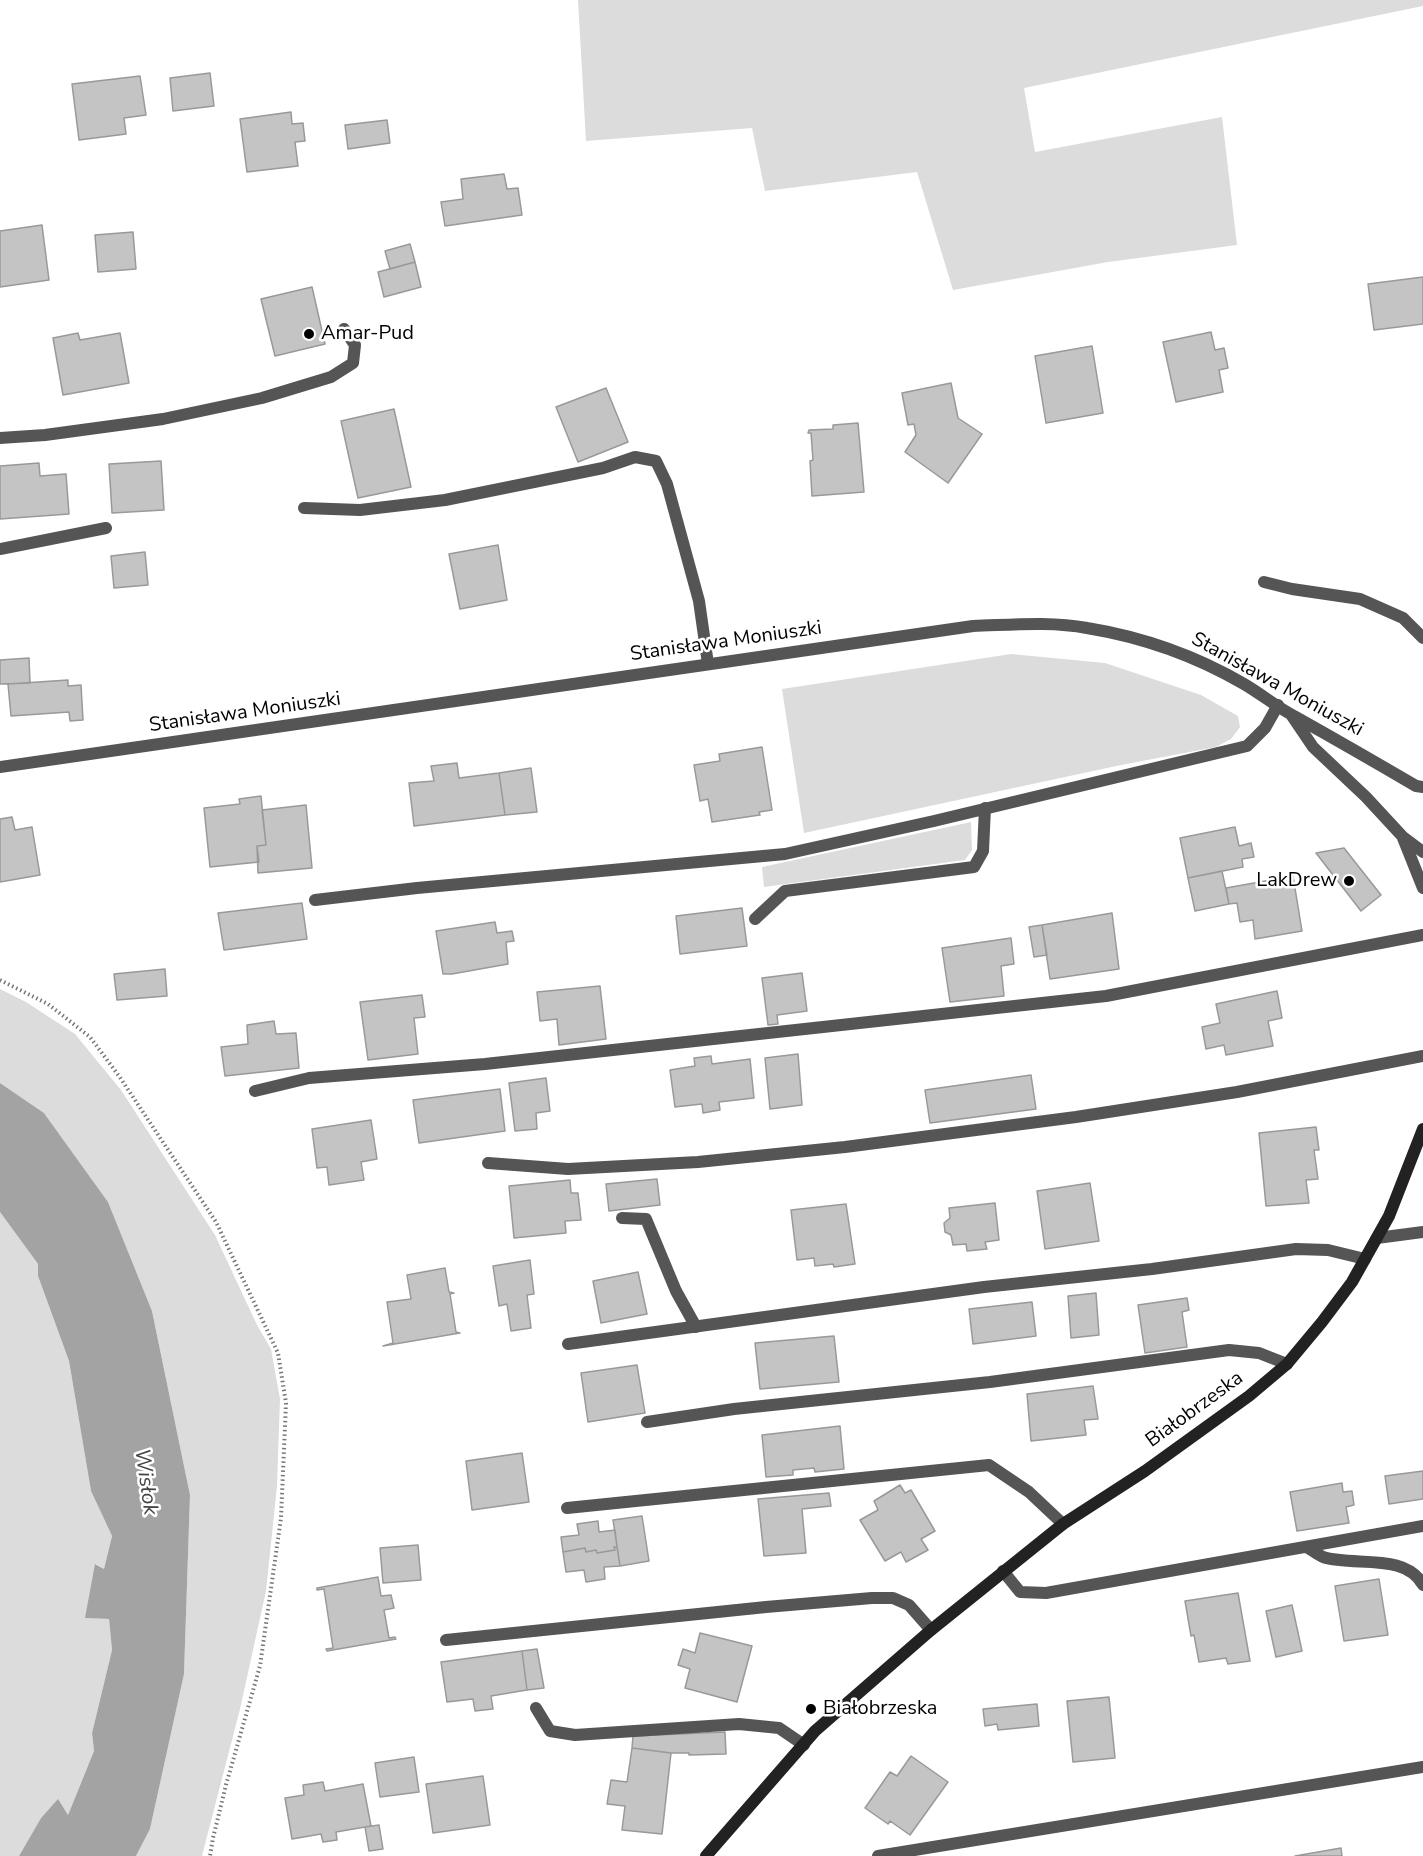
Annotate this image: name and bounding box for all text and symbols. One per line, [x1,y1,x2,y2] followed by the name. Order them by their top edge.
[321,322,414,346] place label: Amar-Pud
[302,327,316,341] marker: Amar-Pud
[629,617,823,667] street label: Stanisława Moniuszki
[1187,628,1367,742] street label: Stanisława Moniuszki
[148,688,342,738] street label: Stanisława Moniuszki
[1256,869,1337,893] place label: LakDrew
[1342,874,1356,888] marker: LakDrew
[1142,1367,1248,1453] street label: Białobrzeska
[128,1447,162,1517] water label: Wisłok
[823,1697,937,1721] place label: Białobrzeska
[804,1702,818,1716] marker: Białobrzeska

